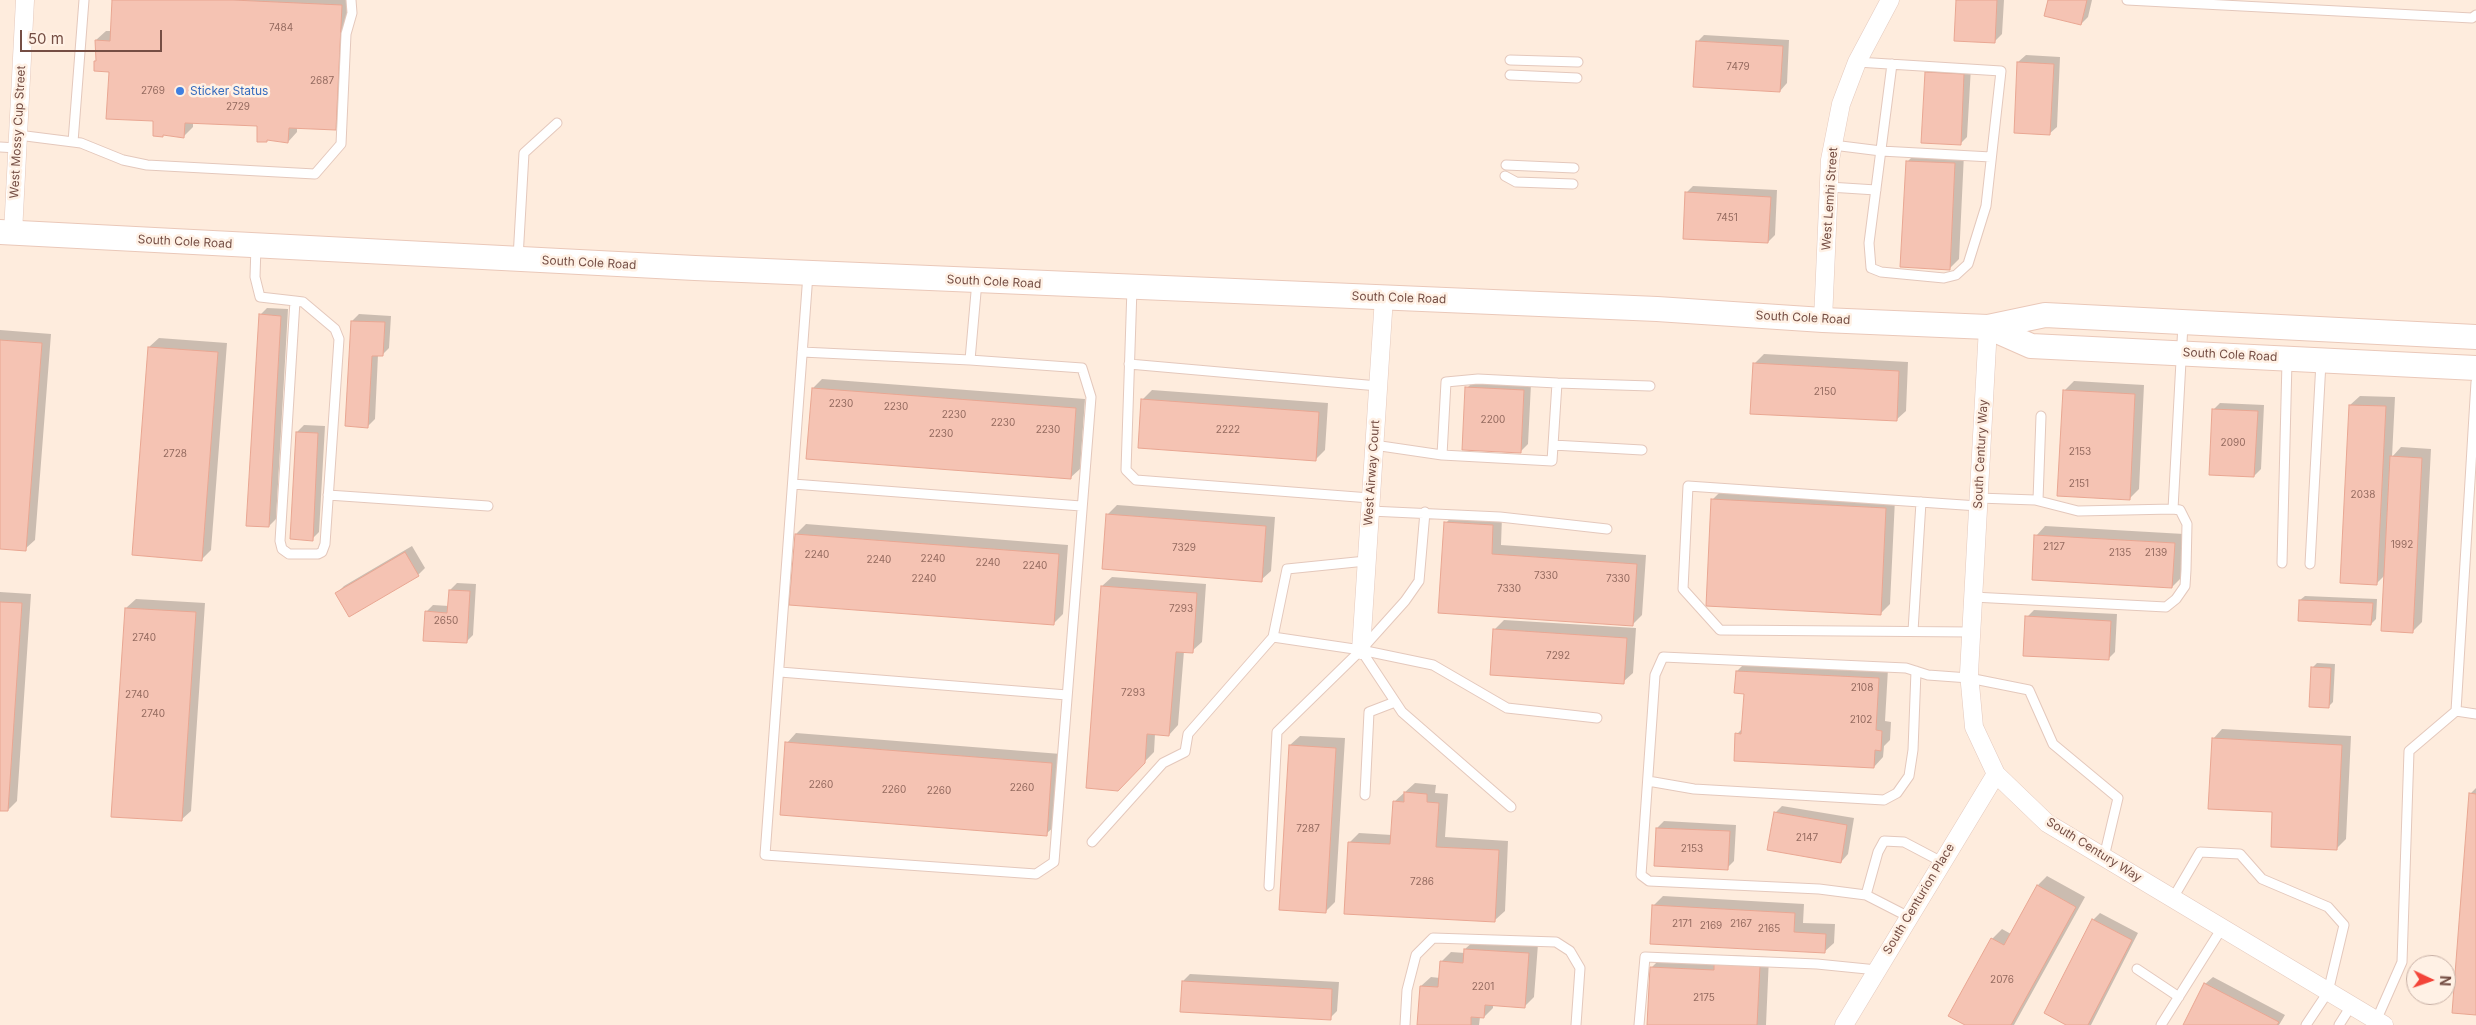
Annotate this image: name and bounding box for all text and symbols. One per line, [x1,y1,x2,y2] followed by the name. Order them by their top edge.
[22,20,165,52] scale bar
[269,22,293,34] house number: 7484
[28,29,64,48] text: 50 m
[1726,61,1750,73] house number: 7479
[7,65,29,199] street label: West Mossy Cup Street
[310,75,334,87] house number: 2687
[190,84,268,98] place label: Sticker Status
[141,85,165,97] house number: 2769
[174,85,186,97] marker: Sticker Status
[226,101,250,113] house number: 2729
[1819,147,1841,251] street label: West Lemhi Street
[1716,212,1738,224] house number: 7451
[137,232,233,252] street label: South Cole Road
[541,253,637,273] street label: South Cole Road
[946,272,1042,292] street label: South Cole Road
[1351,289,1447,307] street label: South Cole Road
[1755,308,1851,328] street label: South Cole Road
[2182,345,2278,365] street label: South Cole Road
[1814,386,1836,398] house number: 2150
[829,398,853,410] house number: 2230
[1971,399,1991,509] street label: South Century Way
[884,401,908,413] house number: 2230
[942,409,966,421] house number: 2230
[1481,414,1505,426] house number: 2200
[991,417,1015,429] house number: 2230
[1361,420,1383,526] street label: West Airway Court
[1036,424,1060,436] house number: 2230
[1216,424,1240,436] house number: 2222
[929,428,953,440] house number: 2230
[2221,437,2245,449] house number: 2090
[2069,446,2091,458] house number: 2153
[163,448,187,460] house number: 2728
[2069,478,2089,490] house number: 2151
[2351,489,2375,501] house number: 2038
[2391,539,2413,551] house number: 1992
[2043,541,2065,553] house number: 2127
[1172,542,1196,554] house number: 7329
[2109,547,2131,559] house number: 2135
[2145,547,2167,559] house number: 2139
[805,549,829,561] house number: 2240
[921,553,945,565] house number: 2240
[867,554,891,566] house number: 2240
[976,557,1000,569] house number: 2240
[1023,560,1047,572] house number: 2240
[1534,570,1558,582] house number: 7330
[912,573,936,585] house number: 2240
[1606,573,1630,585] house number: 7330
[1497,583,1521,595] house number: 7330
[1169,603,1193,615] house number: 7293
[434,615,458,627] house number: 2650
[132,632,156,644] house number: 2740
[1546,650,1570,662] house number: 7292
[1851,682,1873,694] house number: 2108
[1121,687,1145,699] house number: 7293
[125,689,149,701] house number: 2740
[141,708,165,720] house number: 2740
[1850,714,1872,726] house number: 2102
[809,779,833,791] house number: 2260
[1010,782,1034,794] house number: 2260
[882,784,906,796] house number: 2260
[927,785,951,797] house number: 2260
[2044,815,2144,885] street label: South Century Way
[1296,823,1320,835] house number: 7287
[1796,832,1818,844] house number: 2147
[1880,841,1958,957] street label: South Centurion Place
[1681,843,1703,855] house number: 2153
[1410,876,1434,888] house number: 7286
[1672,918,1692,930] house number: 2171
[1730,918,1752,930] house number: 2167
[1700,920,1722,932] house number: 2169
[1758,923,1780,935] house number: 2165
[2406,955,2456,1005] north arrow
[1990,974,2014,986] house number: 2076
[2437,975,2454,987] text: N
[1472,981,1494,993] house number: 2201
[1693,992,1715,1004] house number: 2175

